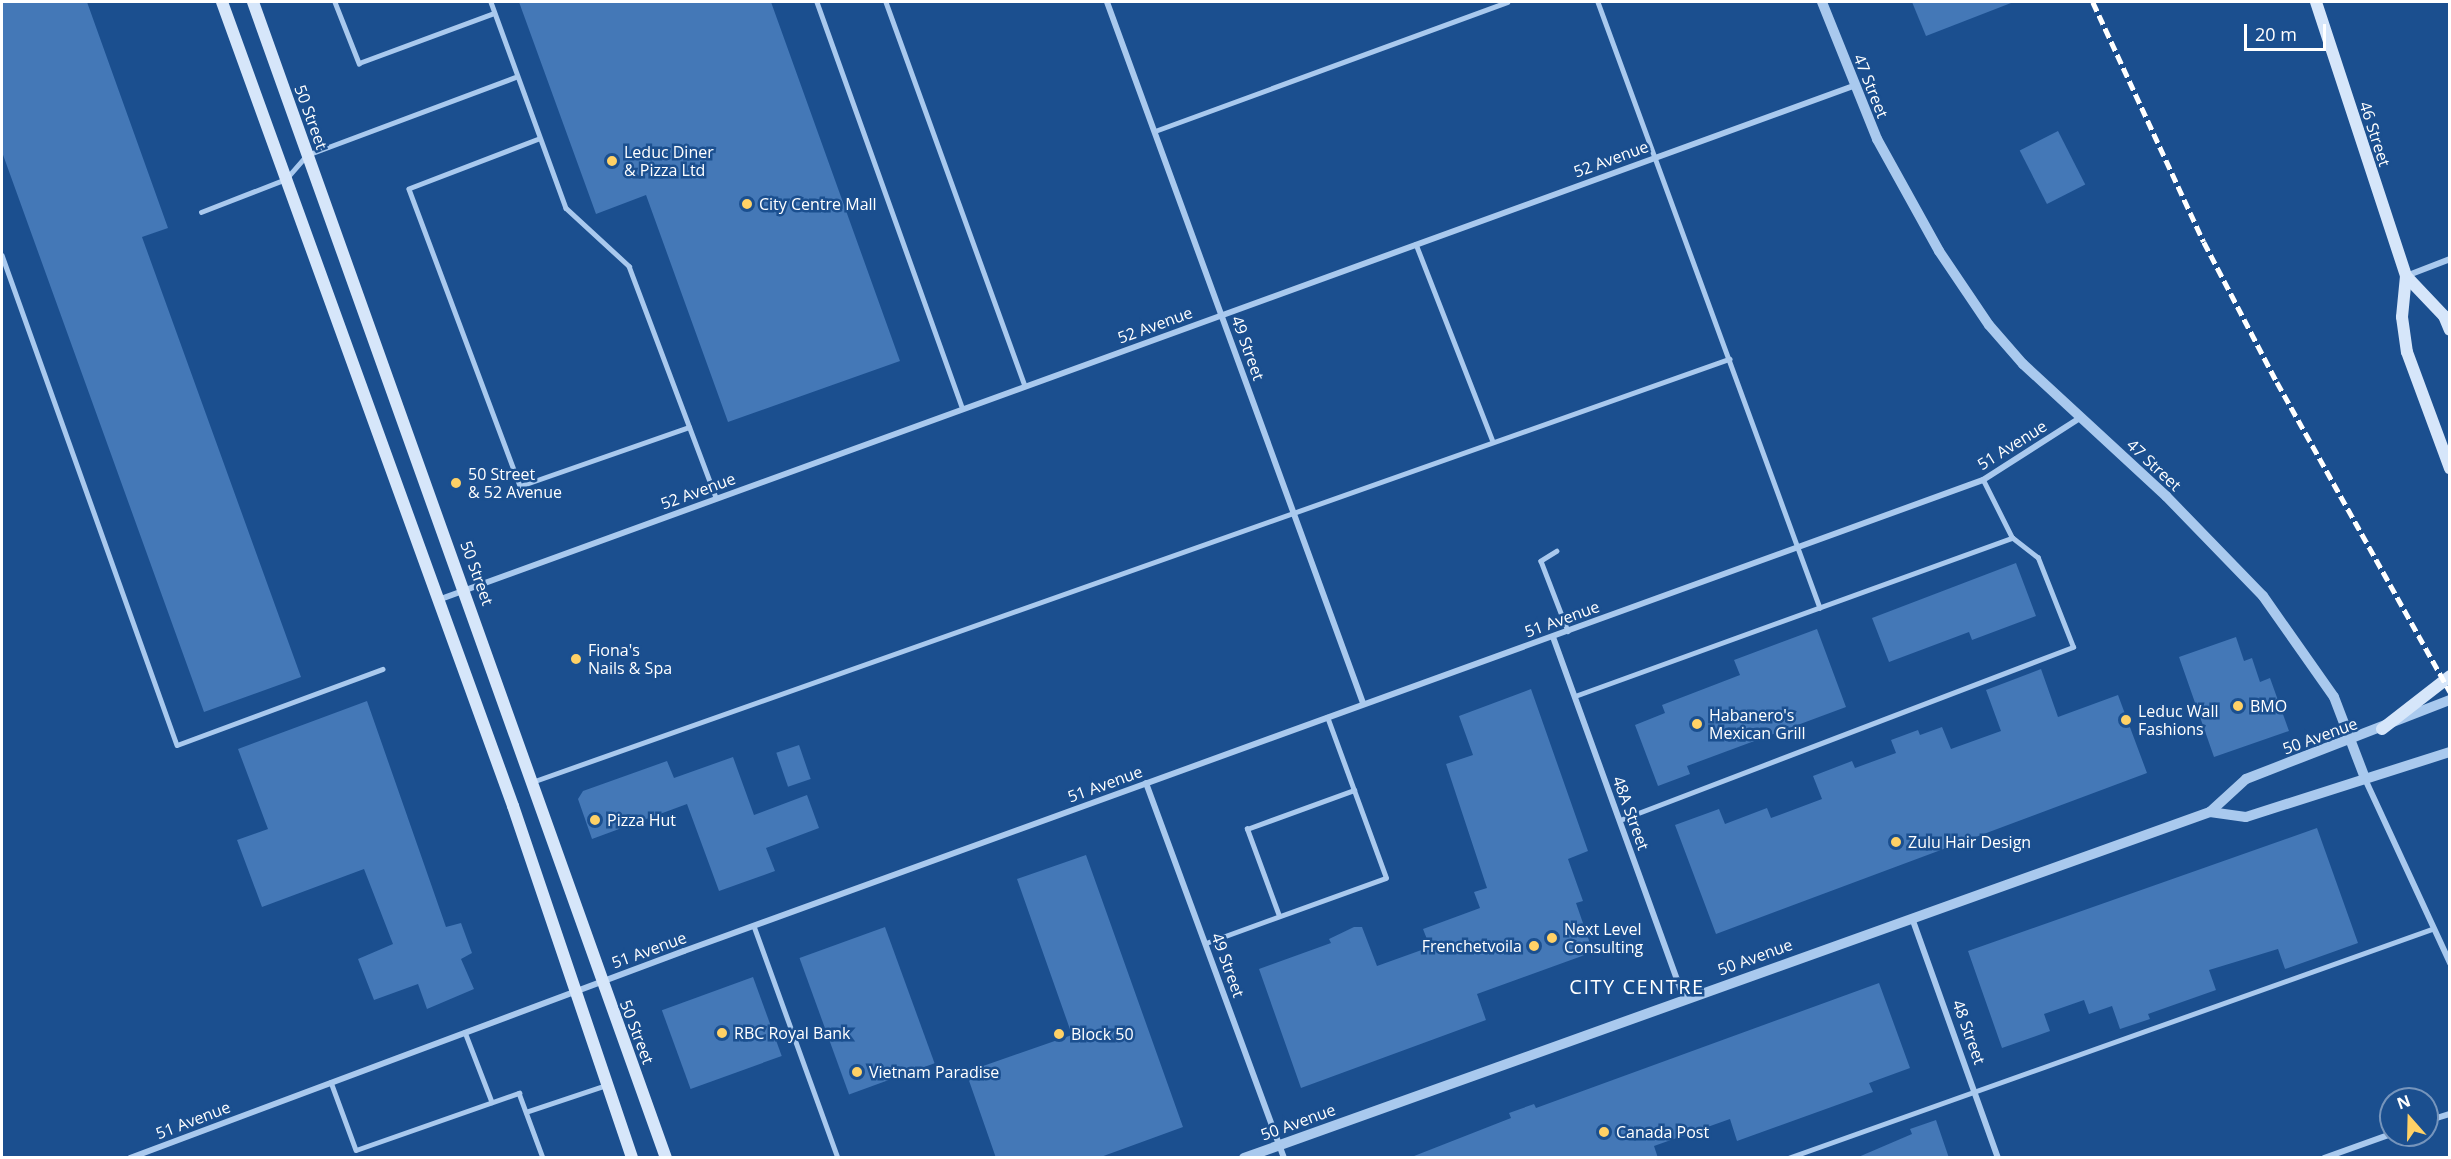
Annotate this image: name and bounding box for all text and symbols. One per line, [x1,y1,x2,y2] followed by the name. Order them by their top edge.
[2247,12,2330,50] scale bar
[2255,22,2297,46] text: 20 m
[1850,51,1892,121] street label: 47 Street
[290,82,332,152] street label: 50 Street
[2355,99,2395,169] street label: 46 Street
[1571,137,1651,181] street label: 52 Avenue
[624,142,714,180] place label: Leduc Diner & Pizza Ltd
[605,154,619,168] marker: Leduc Diner & Pizza Ltd
[759,194,877,214] place label: City Centre Mall
[740,197,754,211] marker: City Centre Mall
[1115,303,1195,347] street label: 52 Avenue
[1227,313,1269,383] street label: 49 Street
[1974,416,2050,474] street label: 51 Avenue
[2123,435,2185,495] street label: 47 Street
[468,464,562,502] place label: 50 Street & 52 Avenue
[658,469,738,513] street label: 52 Avenue
[449,476,463,490] marker: 50 Street & 52 Avenue
[456,538,498,608] street label: 50 Street
[1522,597,1602,641] street label: 51 Avenue
[588,640,672,678] place label: Fiona's Nails & Spa
[569,652,583,666] marker: Fiona's Nails & Spa
[2250,696,2287,716] place label: BMO
[2231,699,2245,713] marker: BMO
[2138,701,2218,739] place label: Leduc Wall Fashions
[1709,705,1806,743] place label: Habanero's Mexican Grill
[2119,713,2133,727] marker: Leduc Wall Fashions
[2280,714,2360,758] street label: 50 Avenue
[1690,717,1704,731] marker: Habanero's Mexican Grill
[1065,762,1145,806] street label: 51 Avenue
[1609,773,1653,853] street label: 48A Street
[607,810,676,830] place label: Pizza Hut
[588,813,602,827] marker: Pizza Hut
[1908,832,2031,852] place label: Zulu Hair Design
[1889,835,1903,849] marker: Zulu Hair Design
[1564,919,1643,957] place label: Next Level Consulting
[609,928,689,972] street label: 51 Avenue
[1207,930,1249,1000] street label: 49 Street
[1545,931,1559,945] marker: Next Level Consulting
[1715,935,1795,979] street label: 50 Avenue
[1422,936,1522,956] place label: Frenchetvoila
[1527,939,1541,953] marker: Frenchetvoila
[1569,974,1705,998] district label: CITY CENTRE
[616,997,658,1067] street label: 50 Street
[1948,997,1990,1067] street label: 48 Street
[734,1023,850,1043] place label: RBC Royal Bank
[1071,1024,1134,1044] place label: Block 50
[715,1026,729,1040] marker: RBC Royal Bank
[1052,1027,1066,1041] marker: Block 50
[869,1062,999,1082] place label: Vietnam Paradise
[850,1065,864,1079] marker: Vietnam Paradise
[2379,1087,2439,1147] north arrow
[2394,1089,2413,1115] text: N
[153,1097,233,1143] street label: 51 Avenue
[1258,1100,1338,1144] street label: 50 Avenue
[1616,1122,1709,1142] place label: Canada Post
[1597,1125,1611,1139] marker: Canada Post

